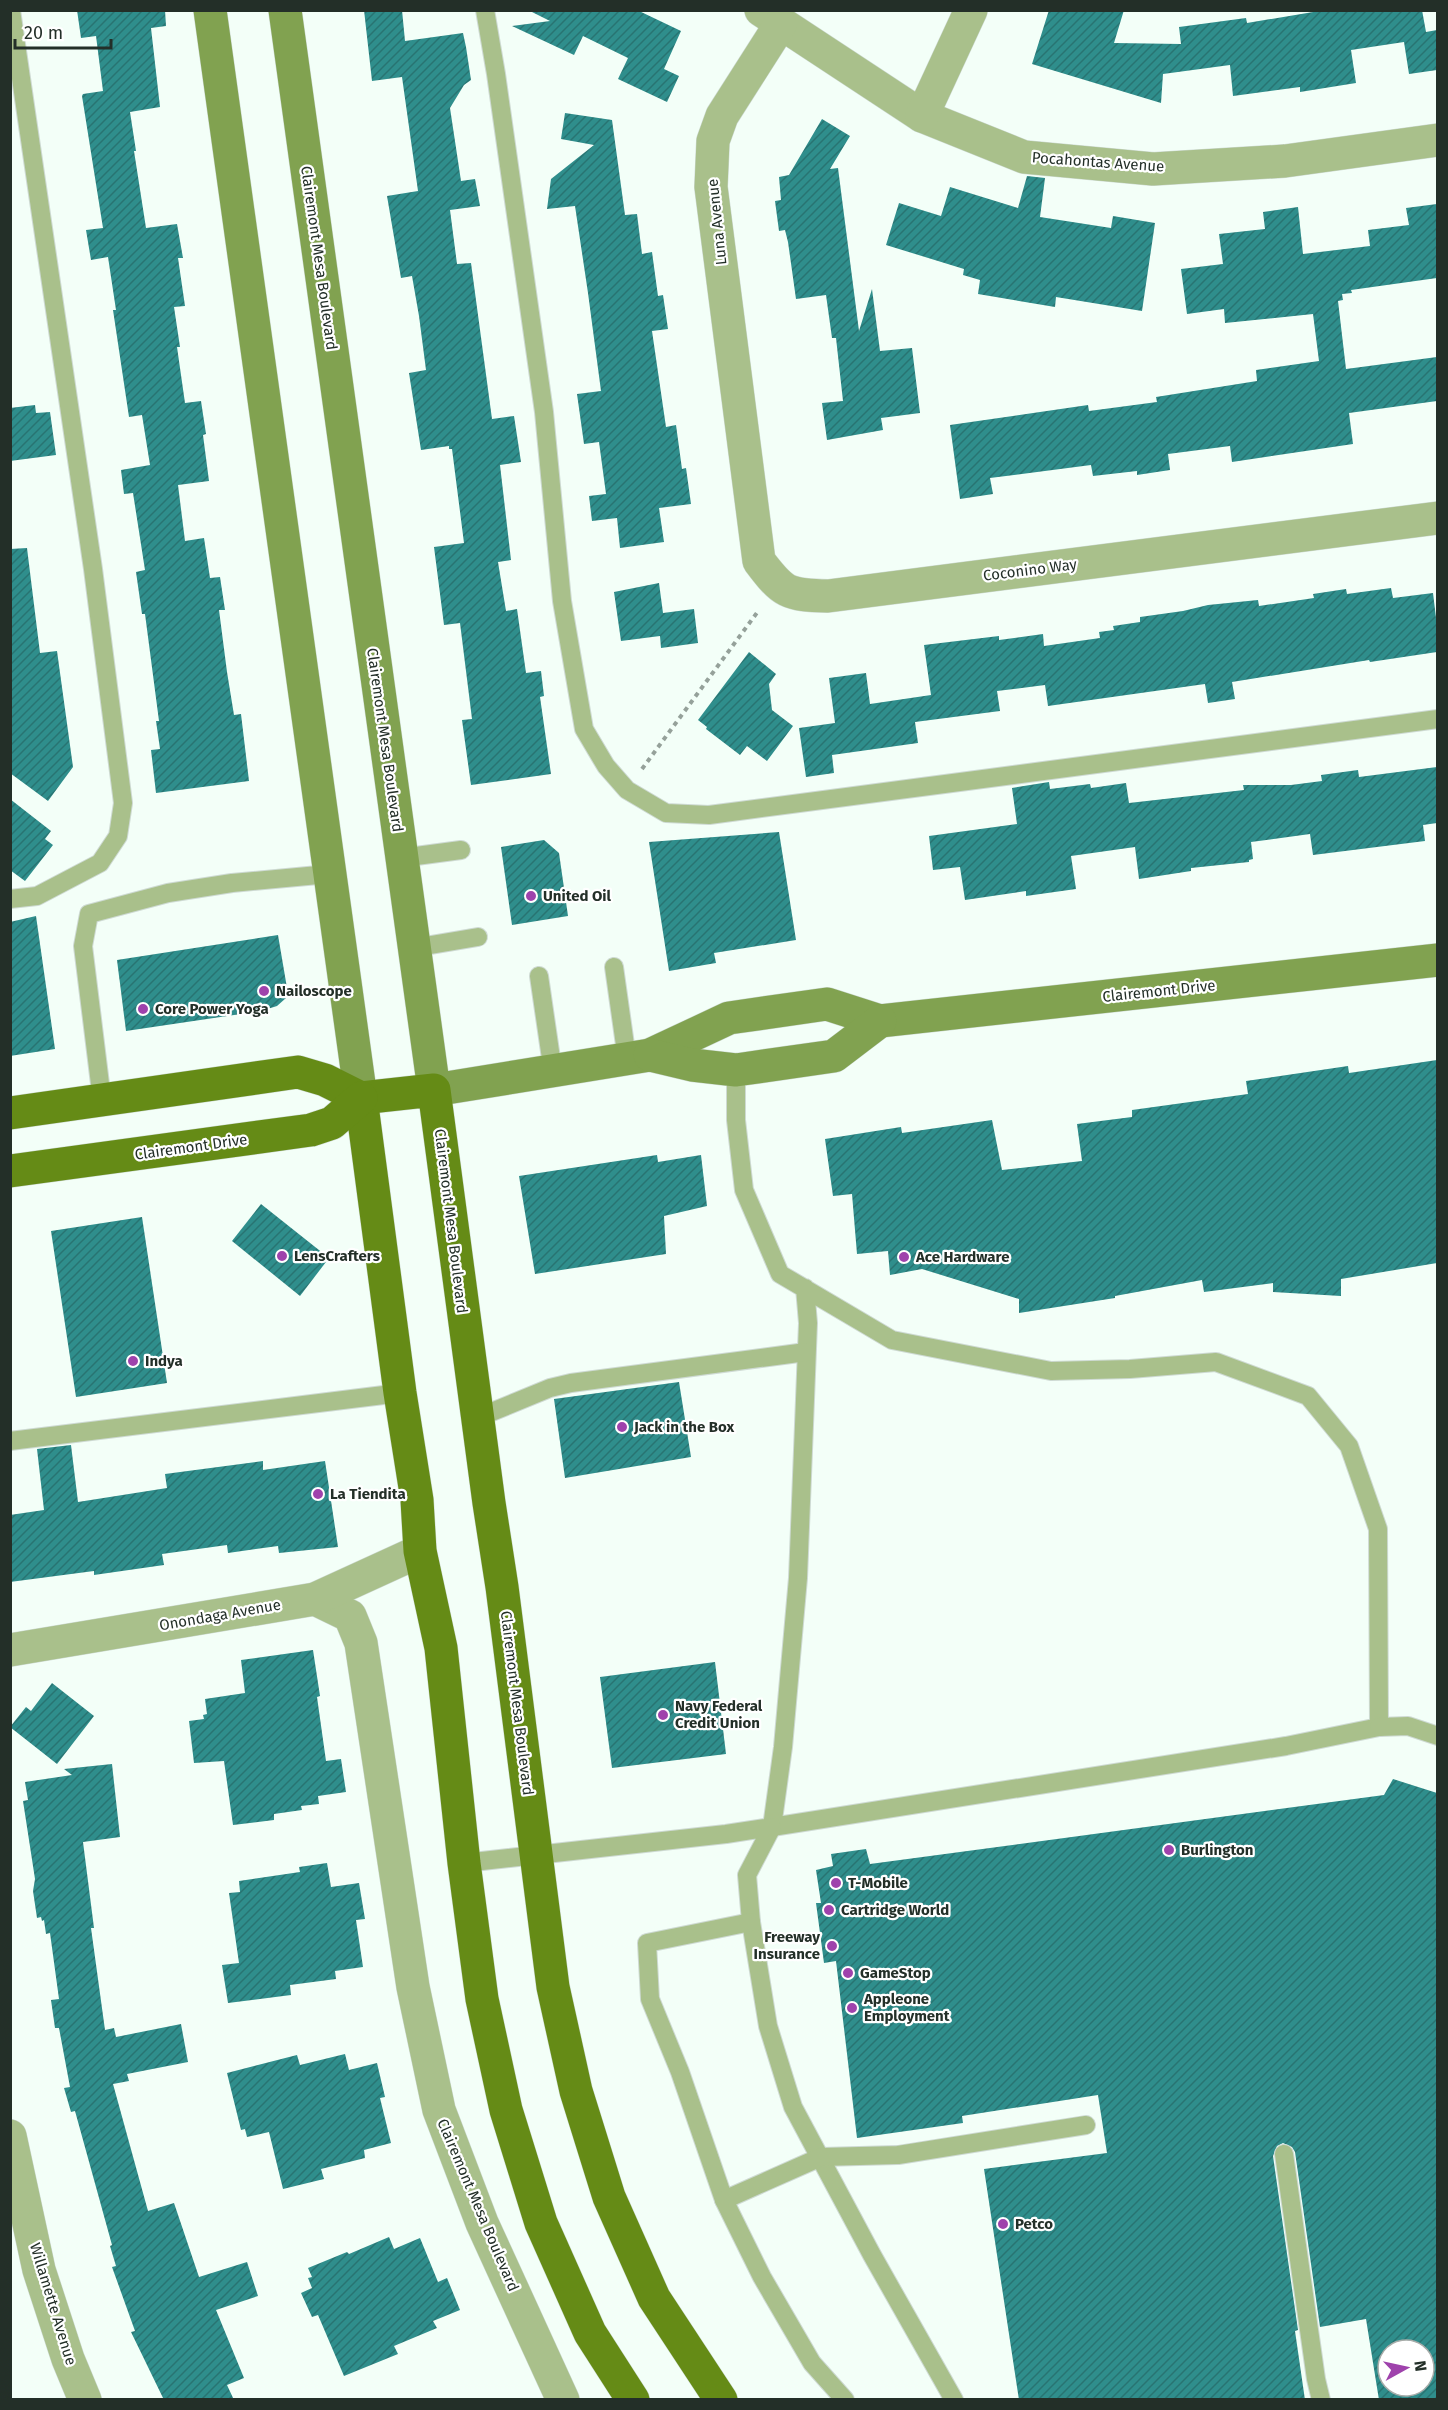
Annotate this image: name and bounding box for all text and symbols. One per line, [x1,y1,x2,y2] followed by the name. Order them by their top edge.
[15,12,111,50] scale bar
[24,22,63,44] text: 20 m
[1031,148,1165,176] street label: Pocahontas Avenue
[297,165,341,351] street label: Clairemont Mesa Boulevard
[704,178,730,266] street label: Luna Avenue
[982,555,1079,585] street label: Coconino Way
[363,647,407,833] street label: Clairemont Mesa Boulevard
[543,887,612,905] place label: United Oil
[524,889,538,903] marker: United Oil
[1102,976,1216,1006] street label: Clairemont Drive
[276,982,352,1000] place label: Nailoscope
[257,984,271,998] marker: Nailoscope
[155,1000,269,1018] place label: Core Power Yoga
[136,1002,150,1016] marker: Core Power Yoga
[431,1128,471,1314] street label: Clairemont Mesa Boulevard
[134,1130,248,1164] street label: Clairemont Drive
[294,1247,380,1265] place label: LensCrafters
[915,1248,1009,1266] place label: Ace Hardware
[275,1249,289,1263] marker: LensCrafters
[897,1250,911,1264] marker: Ace Hardware
[145,1352,183,1370] place label: Indya
[126,1354,140,1368] marker: Indya
[633,1418,735,1436] place label: Jack in the Box
[615,1420,629,1434] marker: Jack in the Box
[330,1485,406,1503] place label: La Tiendita
[311,1487,325,1501] marker: La Tiendita
[158,1595,282,1635] street label: Onondaga Avenue
[497,1610,537,1796] street label: Clairemont Mesa Boulevard
[675,1697,763,1732] place label: Navy Federal Credit Union
[656,1708,670,1722] marker: Navy Federal Credit Union
[1181,1841,1253,1859] place label: Burlington
[1162,1843,1176,1857] marker: Burlington
[848,1874,908,1892] place label: T-Mobile
[829,1876,843,1890] marker: T-Mobile
[841,1901,949,1919] place label: Cartridge World
[822,1903,836,1917] marker: Cartridge World
[754,1928,820,1963] place label: Freeway Insurance
[825,1939,839,1953] marker: Freeway Insurance
[860,1964,931,1982] place label: GameStop
[841,1966,855,1980] marker: GameStop
[863,1990,950,2025] place label: Appleone Employment
[845,2001,859,2015] marker: Appleone Employment
[433,2116,523,2294] street label: Clairemont Mesa Boulevard
[1015,2215,1053,2233] place label: Petco
[996,2217,1010,2231] marker: Petco
[26,2241,80,2367] street label: Willamette Avenue
[1376,2338,1436,2398] north arrow
[1410,2359,1431,2373] text: N

